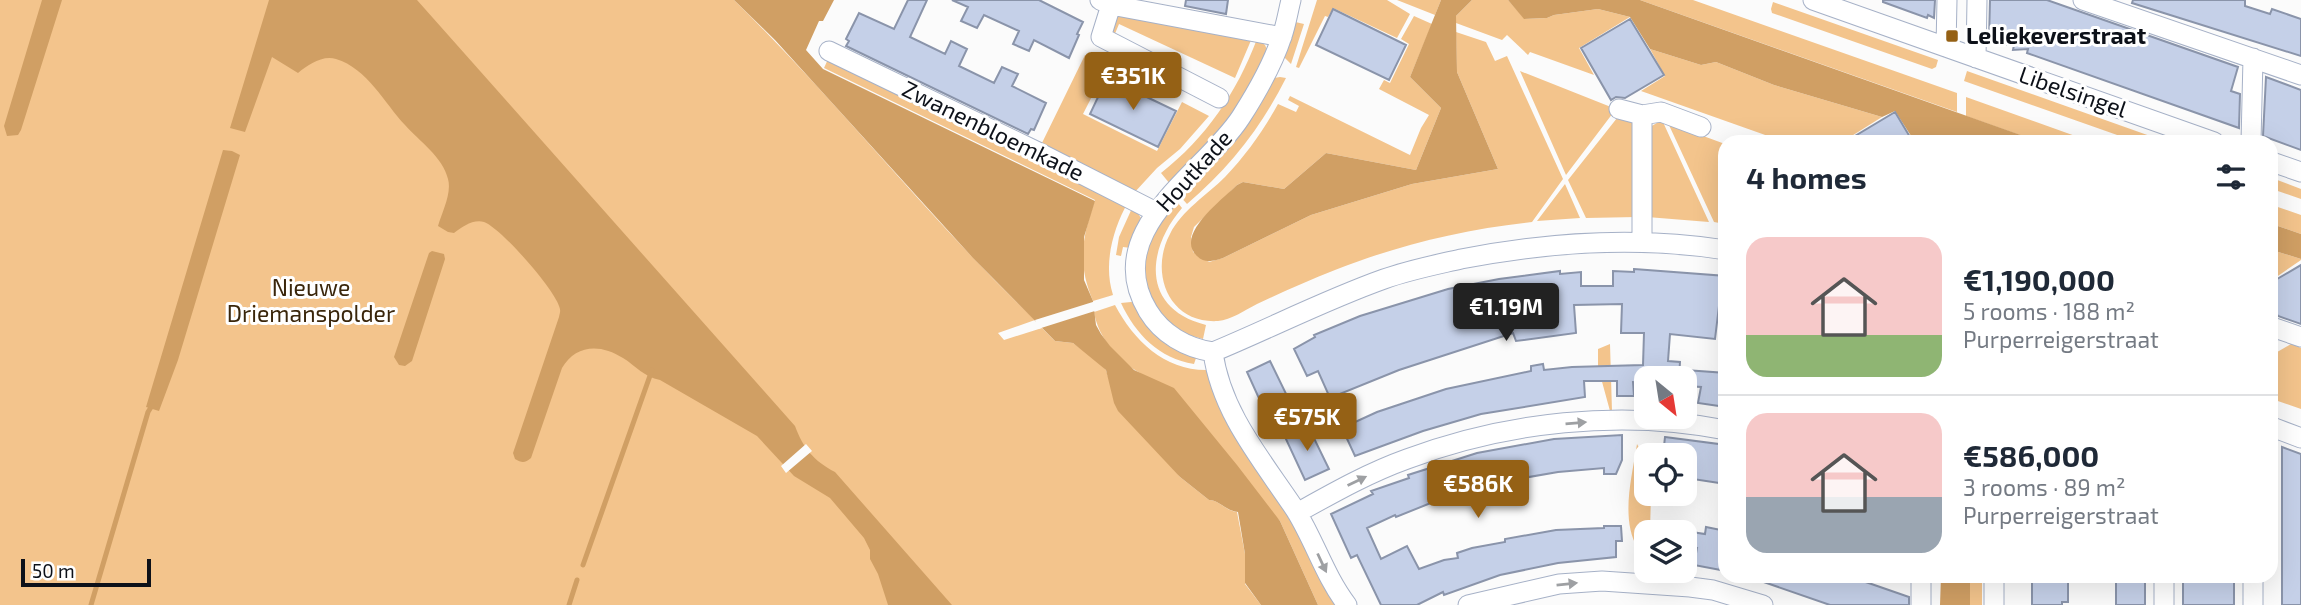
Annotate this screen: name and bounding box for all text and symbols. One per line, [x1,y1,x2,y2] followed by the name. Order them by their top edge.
[1966,21,2146,49] place label: Leliekeverstraat
[1944,28,1960,44] marker: Leliekeverstraat
[1084,52,1182,112] pin: €351K
[2016,60,2131,123] street label: Libelsingel
[1100,61,1166,89] text: €351K
[898,74,1089,186] street label: Zwanenbloemkade
[1149,124,1237,217] street label: Houtkade
[2212,158,2250,196] icon: filters
[1746,159,1867,195] text: 4 homes
[1963,261,2115,297] text: €1,190,000
[1802,265,1886,349] icon: home
[227,273,395,327] park label: Nieuwe Driemanspolder
[1449,284,1563,343] pin: €1.19M
[1469,292,1543,320] text: €1.19M
[1963,297,2135,325] text: 5 rooms · 188 m²
[1963,325,2159,353] text: Purperreigerstraat
[1634,366,1698,429] north arrow
[1634,366,1697,583] map controls
[1258,393,1356,453] pin: €575K
[1274,402,1340,430] text: €575K
[1565,417,1587,428] one-way arrow
[1963,437,2099,473] text: €586,000
[1802,441,1886,525] icon: home
[1634,443,1697,506] button: locate
[1429,461,1527,520] pin: €586K
[1443,469,1513,497] text: €586K
[1963,473,2125,501] text: 3 rooms · 89 m²
[1347,475,1367,487] one-way arrow
[1963,501,2159,529] text: Purperreigerstraat
[1634,520,1697,583] button: layers
[1316,553,1327,573] one-way arrow
[21,556,150,588] scale bar
[32,559,75,582] text: 50 m
[1556,578,1578,589] one-way arrow

